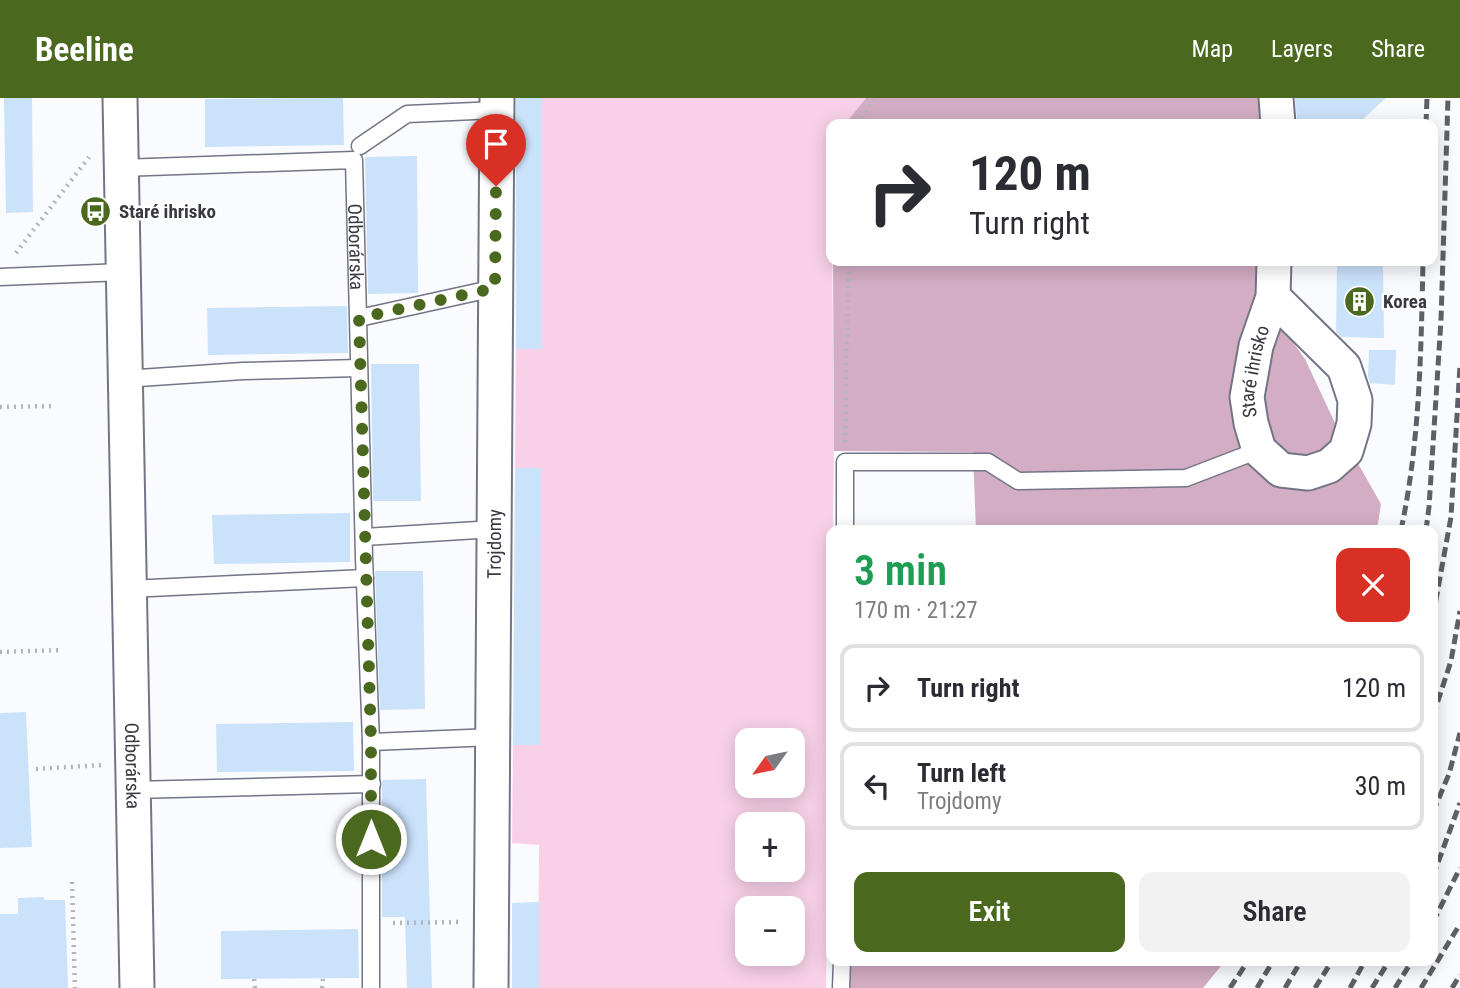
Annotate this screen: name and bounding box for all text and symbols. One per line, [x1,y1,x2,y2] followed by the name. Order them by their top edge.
[35,30,134,69] text: Beeline
[1192,35,1233,63] text: Map
[1271,35,1333,63] text: Layers
[1371,35,1425,63] text: Share
[466,114,526,186] pin
[477,125,515,163] icon: arrive
[969,145,1091,202] text: 120 m
[854,147,945,238] icon: right
[79,194,113,228] bus stop icon: Staré ihrisko
[119,200,216,223] place label: Staré ihrisko
[344,203,369,290] street label: Odborárska
[969,204,1090,242] text: Turn right
[1343,284,1377,318] building icon: Korea
[1383,290,1427,313] place label: Korea
[1235,322,1274,419] street label: Staré ihrisko
[482,509,506,579] street label: Trojdomy
[854,546,947,595] text: 3 min
[1336,548,1410,622] button: close
[854,597,978,624] text: 170 m · 21:27
[858,669,896,707] icon: right
[917,673,1019,703] text: Turn right
[1342,673,1406,703] text: 120 m
[120,722,145,809] street label: Odborárska
[735,728,805,798] north arrow
[735,728,805,966] map controls
[917,758,1006,788] text: Turn left
[858,767,896,805] icon: left
[1355,771,1406,801] text: 30 m
[917,788,1001,815] text: Trojdomy
[334,802,408,876] position arrow
[735,812,805,882] button: +
[854,872,1125,952] button: Exit
[1139,872,1410,952] button: Share
[735,896,805,966] button: −

